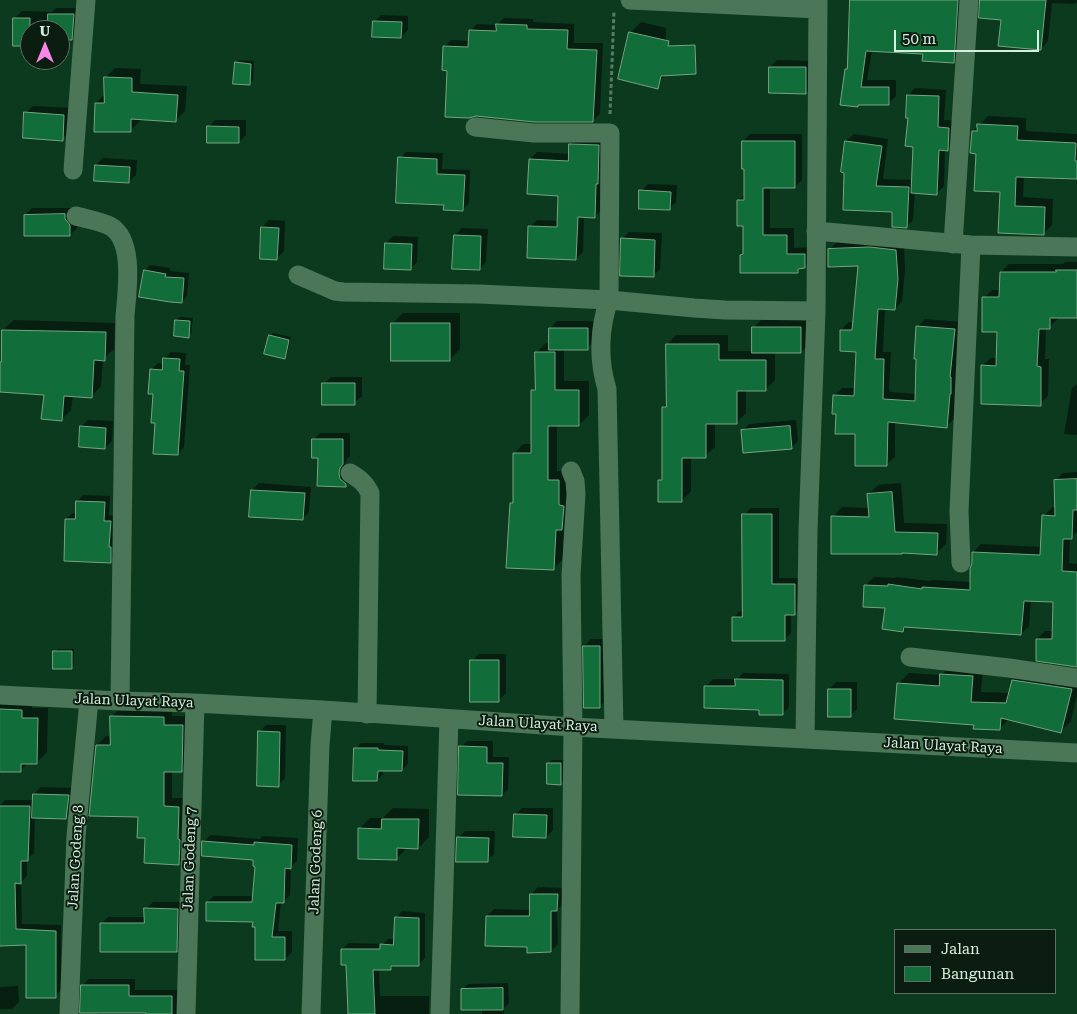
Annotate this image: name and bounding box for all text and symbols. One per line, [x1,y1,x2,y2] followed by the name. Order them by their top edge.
[20,20,70,70] north arrow
[897,20,1042,52] scale bar
[40,23,50,39] text: U
[902,30,936,48] text: 50 m
[74,691,194,711] street label: Jalan Ulayat Raya
[478,712,598,736] street label: Jalan Ulayat Raya
[883,734,1003,758] street label: Jalan Ulayat Raya
[65,804,87,910] street label: Jalan Godeng 8
[180,807,200,911] street label: Jalan Godeng 7
[306,810,326,914] street label: Jalan Godeng 6
[894,929,1057,994] legend
[941,940,980,958] text: Jalan
[941,965,1014,983] text: Bangunan

